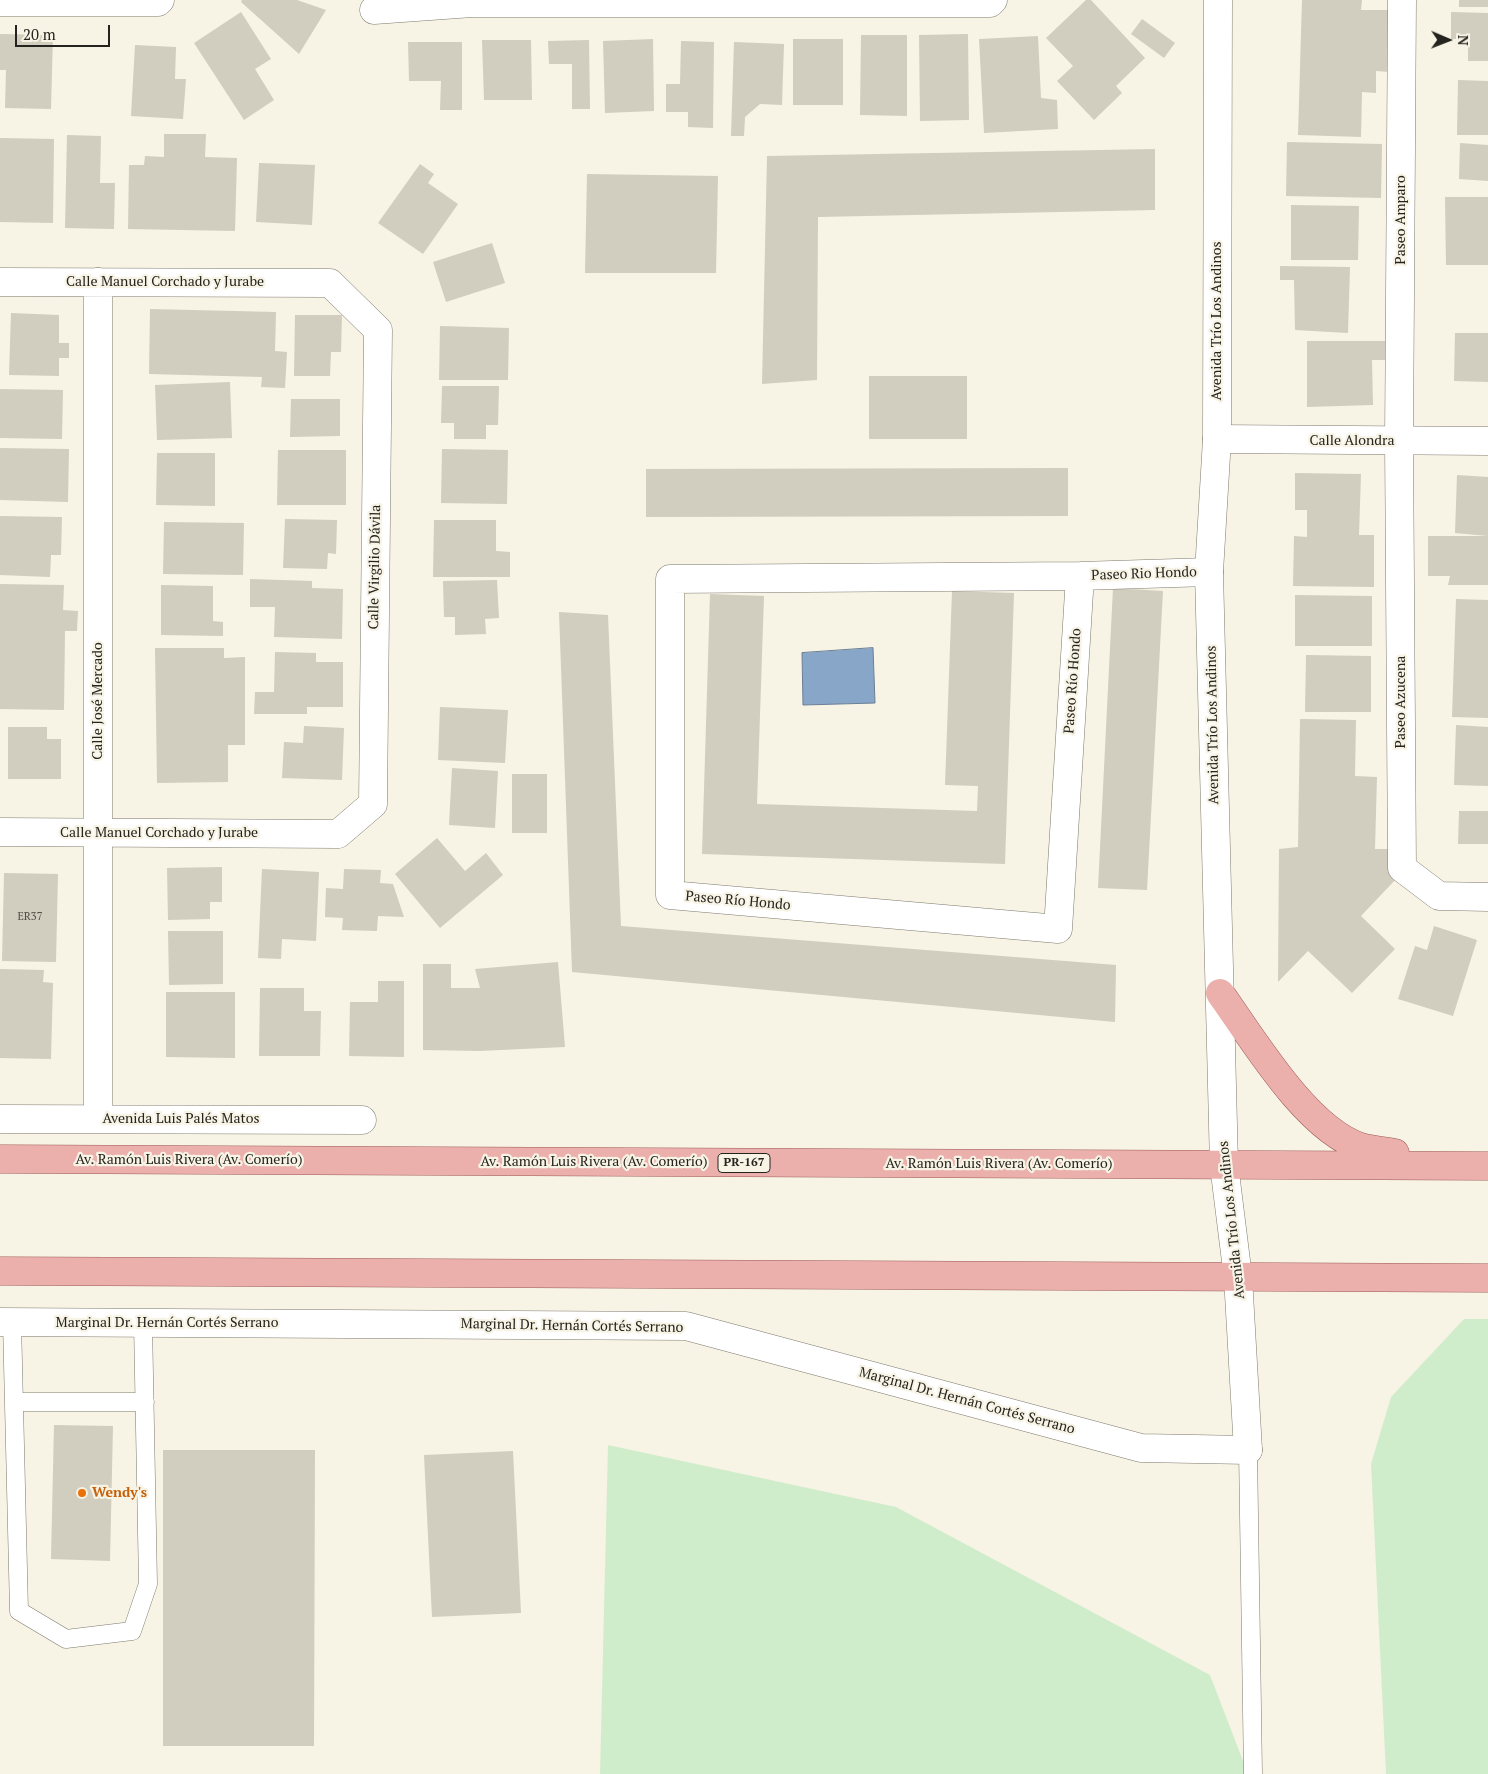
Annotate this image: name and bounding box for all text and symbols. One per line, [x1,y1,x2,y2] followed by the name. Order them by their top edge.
[18,15,112,47] scale bar
[1423,15,1473,65] north arrow
[23,24,56,44] text: 20 m
[1454,35,1473,46] text: N
[1393,175,1409,265] street label: Paseo Amparo
[1209,241,1225,401] street label: Avenida Trío Los Andinos
[66,274,264,290] street label: Calle Manuel Corchado y Jurabe
[1309,433,1395,449] street label: Calle Alondra
[366,504,384,630] street label: Calle Virgilio Dávila
[1091,564,1197,584] street label: Paseo Rio Hondo
[1061,628,1085,734] street label: Paseo Río Hondo
[90,642,106,760] street label: Calle José Mercado
[1203,645,1223,805] street label: Avenida Trío Los Andinos
[1393,656,1409,748] street label: Paseo Azucena
[60,825,258,841] street label: Calle Manuel Corchado y Jurabe
[685,888,791,914] street label: Paseo Río Hondo
[17,910,43,924] house number: ER37
[103,1111,259,1127] street label: Avenida Luis Palés Matos
[1215,1140,1249,1300] street label: Avenida Trío Los Andinos
[75,1152,303,1168] street label: Av. Ramón Luis Rivera (Av. Comerío)
[480,1154,708,1170] street label: Av. Ramón Luis Rivera (Av. Comerío)
[718,1154,770,1172] road number: PR-167
[885,1156,1113,1172] street label: Av. Ramón Luis Rivera (Av. Comerío)
[56,1315,278,1331] street label: Marginal Dr. Hernán Cortés Serrano
[460,1316,684,1336] street label: Marginal Dr. Hernán Cortés Serrano
[857,1364,1077,1438] street label: Marginal Dr. Hernán Cortés Serrano
[92,1485,147,1501] place label: Wendy's
[76,1487,88,1499] marker: Wendy's

